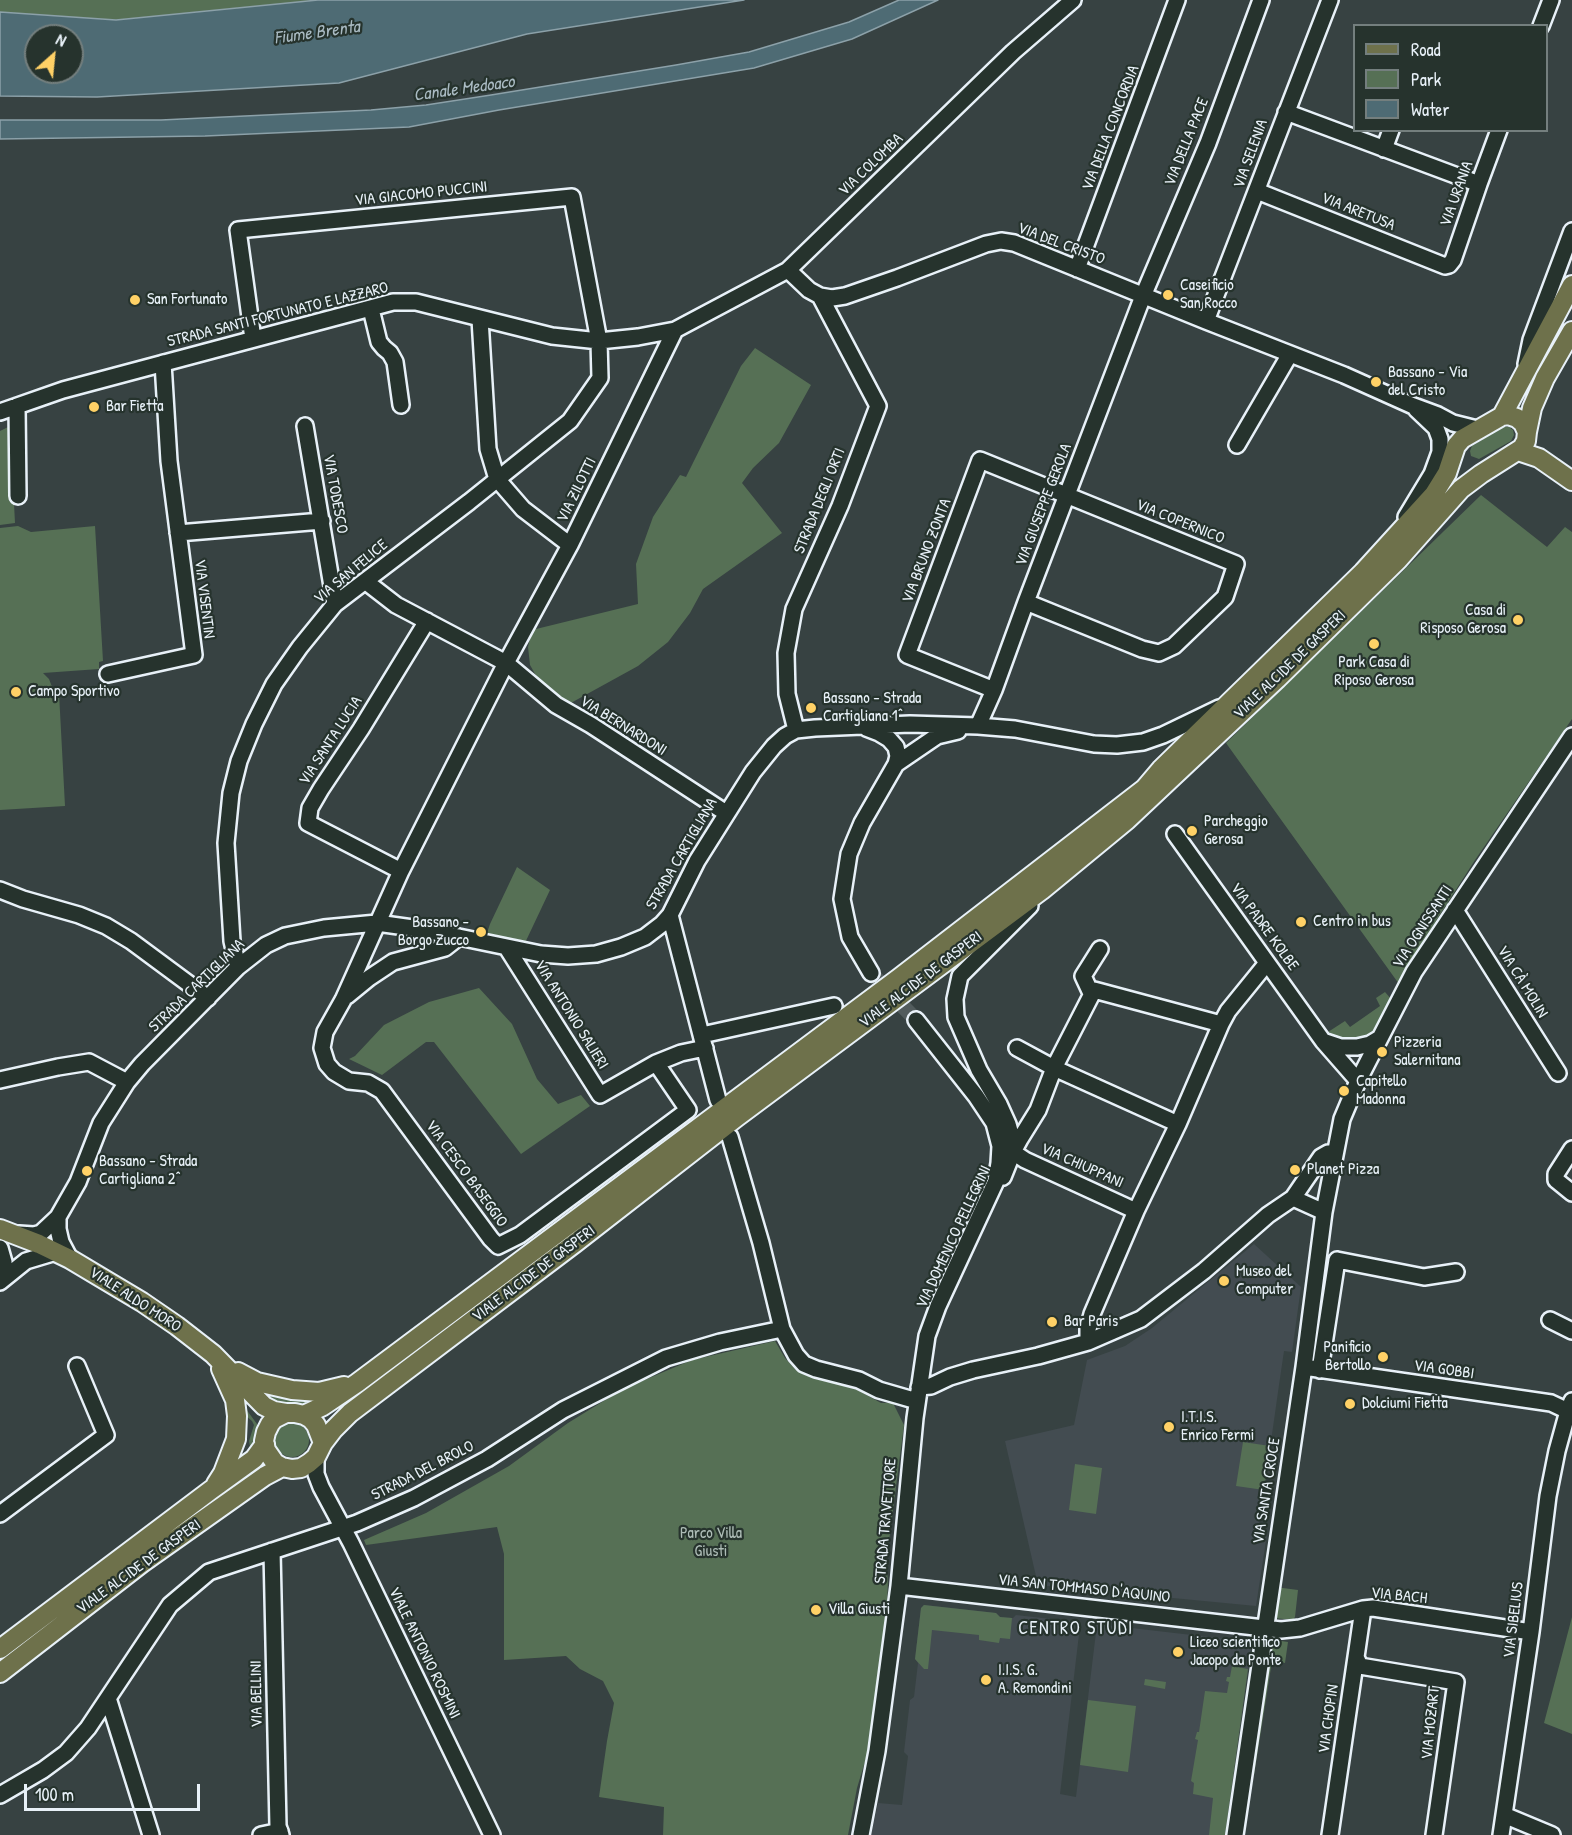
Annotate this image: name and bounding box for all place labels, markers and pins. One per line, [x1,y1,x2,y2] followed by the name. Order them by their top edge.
[1180,276,1237,314] place label: Caseificio San Rocco
[1161,288,1175,302] marker: Caseificio San Rocco
[147,290,227,310] place label: San Fortunato
[128,293,142,307] marker: San Fortunato
[1388,363,1467,401] place label: Bassano - Via del Cristo
[1369,375,1383,389] marker: Bassano - Via del Cristo
[106,397,163,417] place label: Bar Fietta
[87,400,101,414] marker: Bar Fietta
[1420,601,1506,639] place label: Casa di Risposo Gerosa
[1511,613,1525,627] marker: Casa di Risposo Gerosa
[1367,637,1381,651] marker: Park Casa di Riposo Gerosa
[1334,653,1414,691] place label: Park Casa di Riposo Gerosa
[28,682,120,702] place label: Campo Sportivo
[9,685,23,699] marker: Campo Sportivo
[823,689,921,727] place label: Bassano - Strada Cartigliana 1^
[804,701,818,715] marker: Bassano - Strada Cartigliana 1^
[1204,812,1268,850] place label: Parcheggio Gerosa
[1185,824,1199,838] marker: Parcheggio Gerosa
[1313,912,1391,932] place label: Centro in bus
[398,913,469,951] place label: Bassano - Borgo Zucco
[1294,915,1308,929] marker: Centro in bus
[474,925,488,939] marker: Bassano - Borgo Zucco
[1394,1033,1460,1071] place label: Pizzeria Salernitana
[1375,1045,1389,1059] marker: Pizzeria Salernitana
[1356,1072,1407,1110] place label: Capitello Madonna
[1337,1084,1351,1098] marker: Capitello Madonna
[99,1152,197,1190] place label: Bassano - Strada Cartigliana 2^
[1307,1160,1379,1180] place label: Planet Pizza
[1288,1163,1302,1177] marker: Planet Pizza
[80,1164,94,1178] marker: Bassano - Strada Cartigliana 2^
[1236,1262,1293,1300] place label: Museo del Computer
[1217,1274,1231,1288] marker: Museo del Computer
[1064,1312,1118,1332] place label: Bar Paris
[1045,1315,1059,1329] marker: Bar Paris
[1324,1338,1371,1376] place label: Panificio Bertollo
[1376,1350,1390,1364] marker: Panificio Bertollo
[1362,1394,1448,1414] place label: Dolciumi Fietta
[1343,1397,1357,1411] marker: Dolciumi Fietta
[1181,1408,1254,1446] place label: I.T.I.S. Enrico Fermi
[1162,1420,1176,1434] marker: I.T.I.S. Enrico Fermi
[828,1600,890,1620] place label: Villa Giusti
[809,1603,823,1617] marker: Villa Giusti
[1190,1633,1281,1671] place label: Liceo scientifico Jacopo da Ponte
[1171,1645,1185,1659] marker: Liceo scientifico Jacopo da Ponte
[998,1661,1072,1699] place label: I.I.S. G. A. Remondini
[979,1673,993,1687] marker: I.I.S. G. A. Remondini

